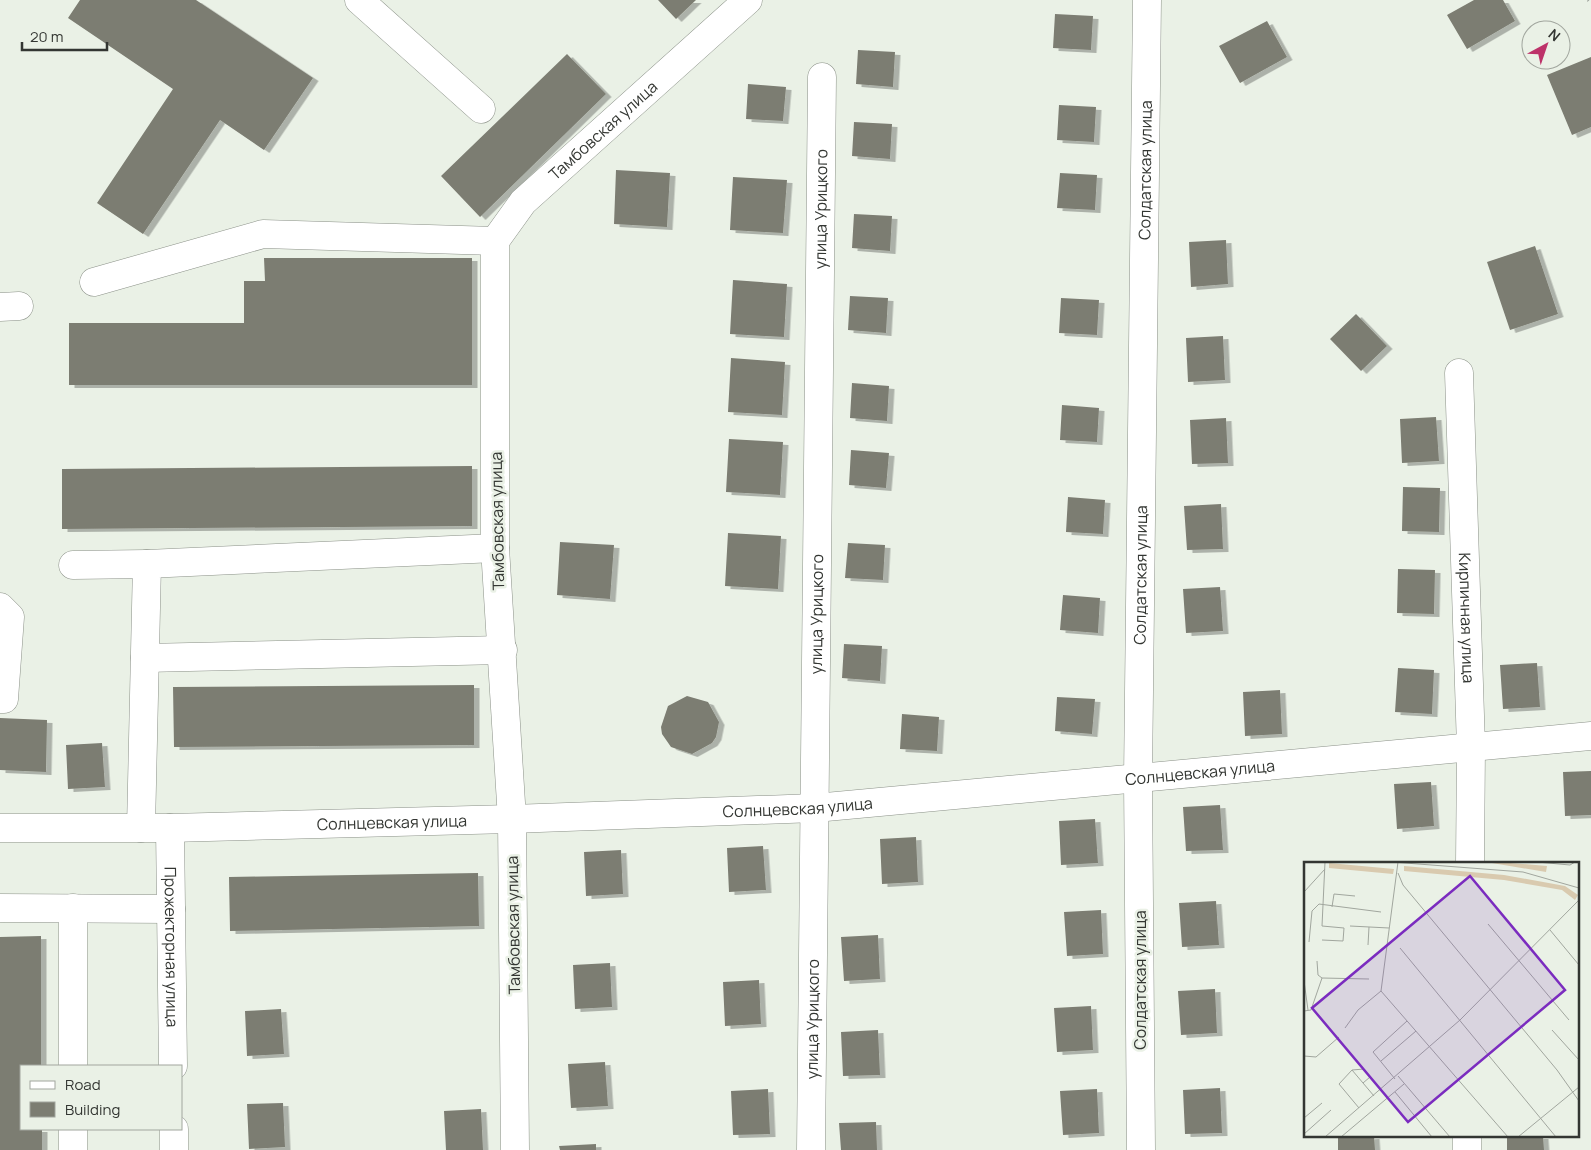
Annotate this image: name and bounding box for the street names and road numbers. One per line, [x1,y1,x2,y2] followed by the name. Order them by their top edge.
[544,76,662,185] street label: Тамбовская улица
[1133,100,1157,240] street label: Солдатская улица
[809,149,832,269] street label: улица Урицкого
[485,451,509,591] street label: Тамбовская улица
[1129,505,1152,645] street label: Солдатская улица
[1454,552,1480,684] street label: Кирпичная улица
[805,554,828,674] street label: улица Урицкого
[1124,754,1276,790] street label: Солнцевская улица
[722,792,874,822] street label: Солнцевская улица
[316,809,467,835] street label: Солнцевская улица
[501,855,525,995] street label: Тамбовская улица
[159,867,184,1027] street label: Прожекторная улица
[1129,910,1151,1050] street label: Солдатская улица
[801,959,824,1079] street label: улица Урицкого

